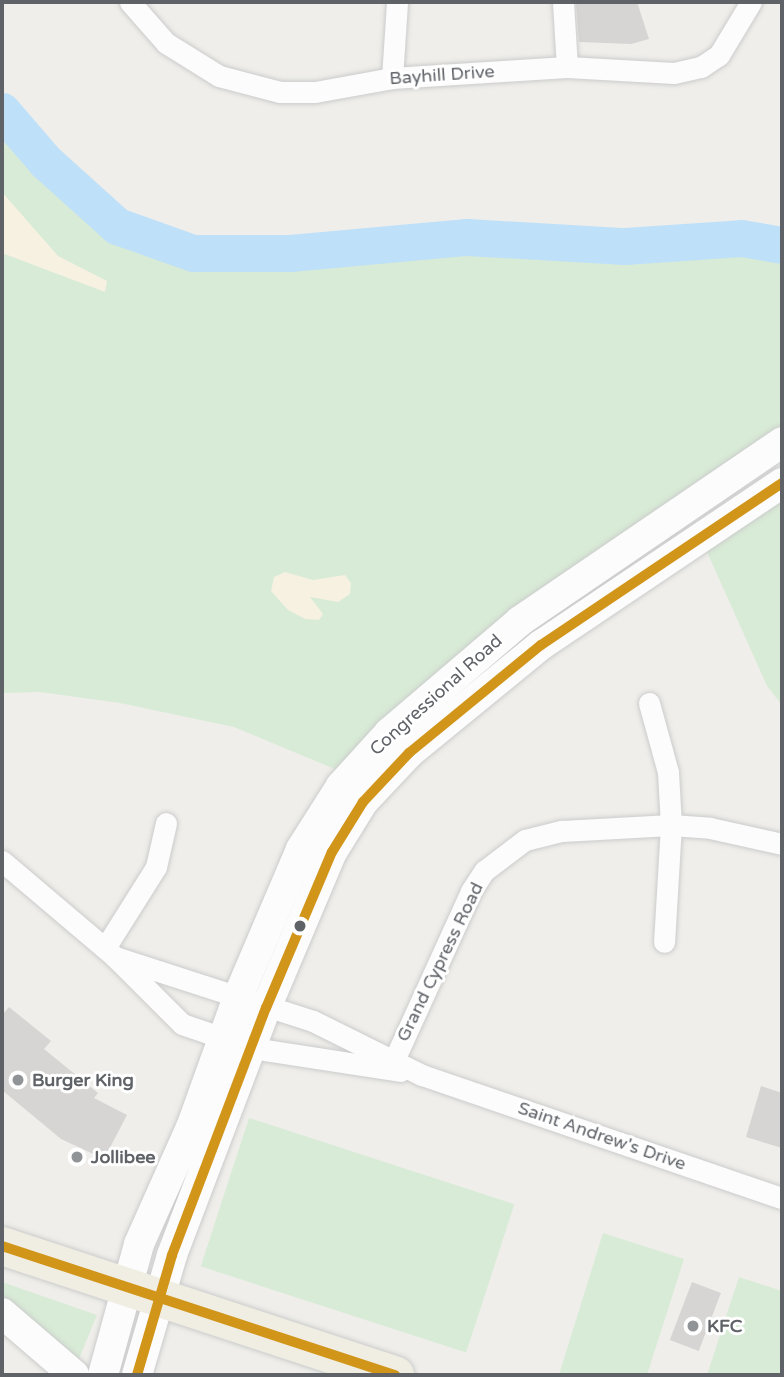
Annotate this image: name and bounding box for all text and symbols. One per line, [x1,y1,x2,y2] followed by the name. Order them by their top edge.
[389,61,495,89] street label: Bayhill Drive
[365,630,507,760] street label: Congressional Road
[392,879,488,1045] street label: Grand Cypress Road
[293,919,307,933] unlabelled marker
[32,1069,134,1091] place label: Burger King
[10,1072,26,1088] marker: Burger King
[515,1097,689,1175] street label: Saint Andrew's Drive
[91,1146,156,1168] place label: Jollibee
[69,1149,85,1165] marker: Jollibee
[707,1315,742,1337] place label: KFC
[685,1318,701,1334] marker: KFC

